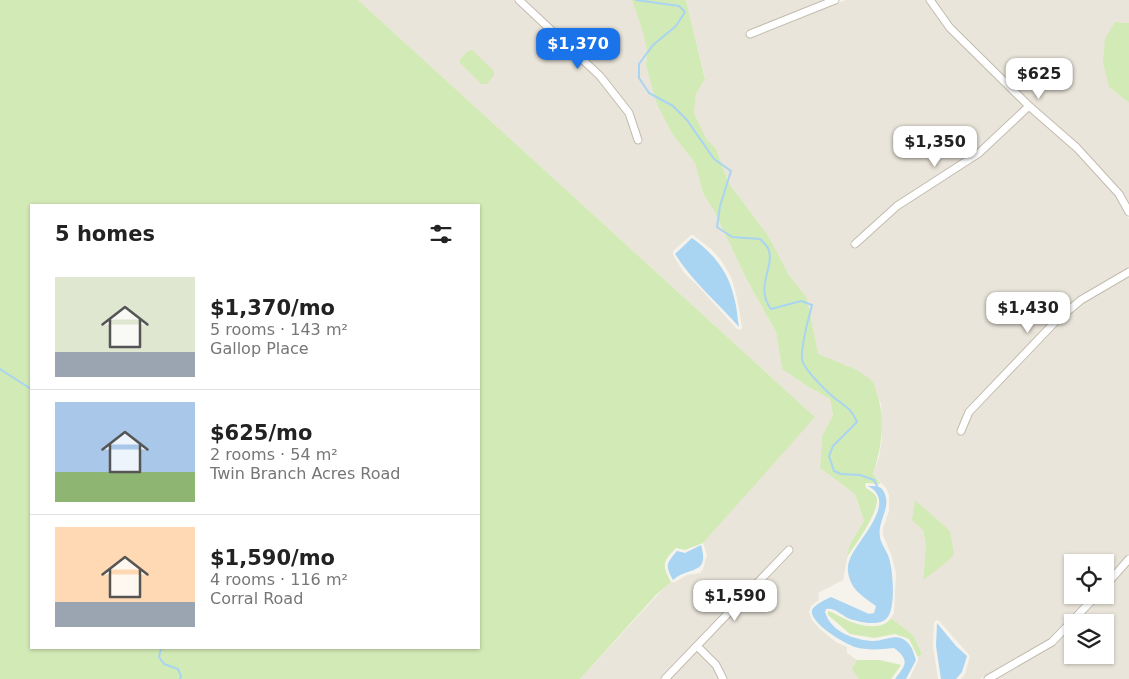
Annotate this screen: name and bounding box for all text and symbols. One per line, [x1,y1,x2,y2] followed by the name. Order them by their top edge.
[537,28,619,70] pin: $1,370
[547,34,609,53] text: $1,370
[1009,58,1069,100] pin: $625
[1017,64,1061,83] text: $625
[894,126,976,168] pin: $1,350
[904,132,966,151] text: $1,350
[427,220,455,248] icon: filters
[55,222,155,246] text: 5 homes
[987,292,1069,334] pin: $1,430
[210,296,335,320] text: $1,370/mo
[95,297,155,357] icon: home
[997,298,1059,317] text: $1,430
[210,320,348,339] text: 5 rooms · 143 m²
[210,339,309,358] text: Gallop Place
[210,421,312,445] text: $625/mo
[95,422,155,482] icon: home
[210,445,338,464] text: 2 rooms · 54 m²
[210,464,401,483] text: Twin Branch Acres Road
[210,546,335,570] text: $1,590/mo
[95,547,155,607] icon: home
[1064,554,1114,664] map controls
[1064,554,1114,604] button: locate
[210,570,348,589] text: 4 rooms · 116 m²
[694,580,776,622] pin: $1,590
[704,586,766,605] text: $1,590
[210,589,303,608] text: Corral Road
[1064,614,1114,664] button: layers

